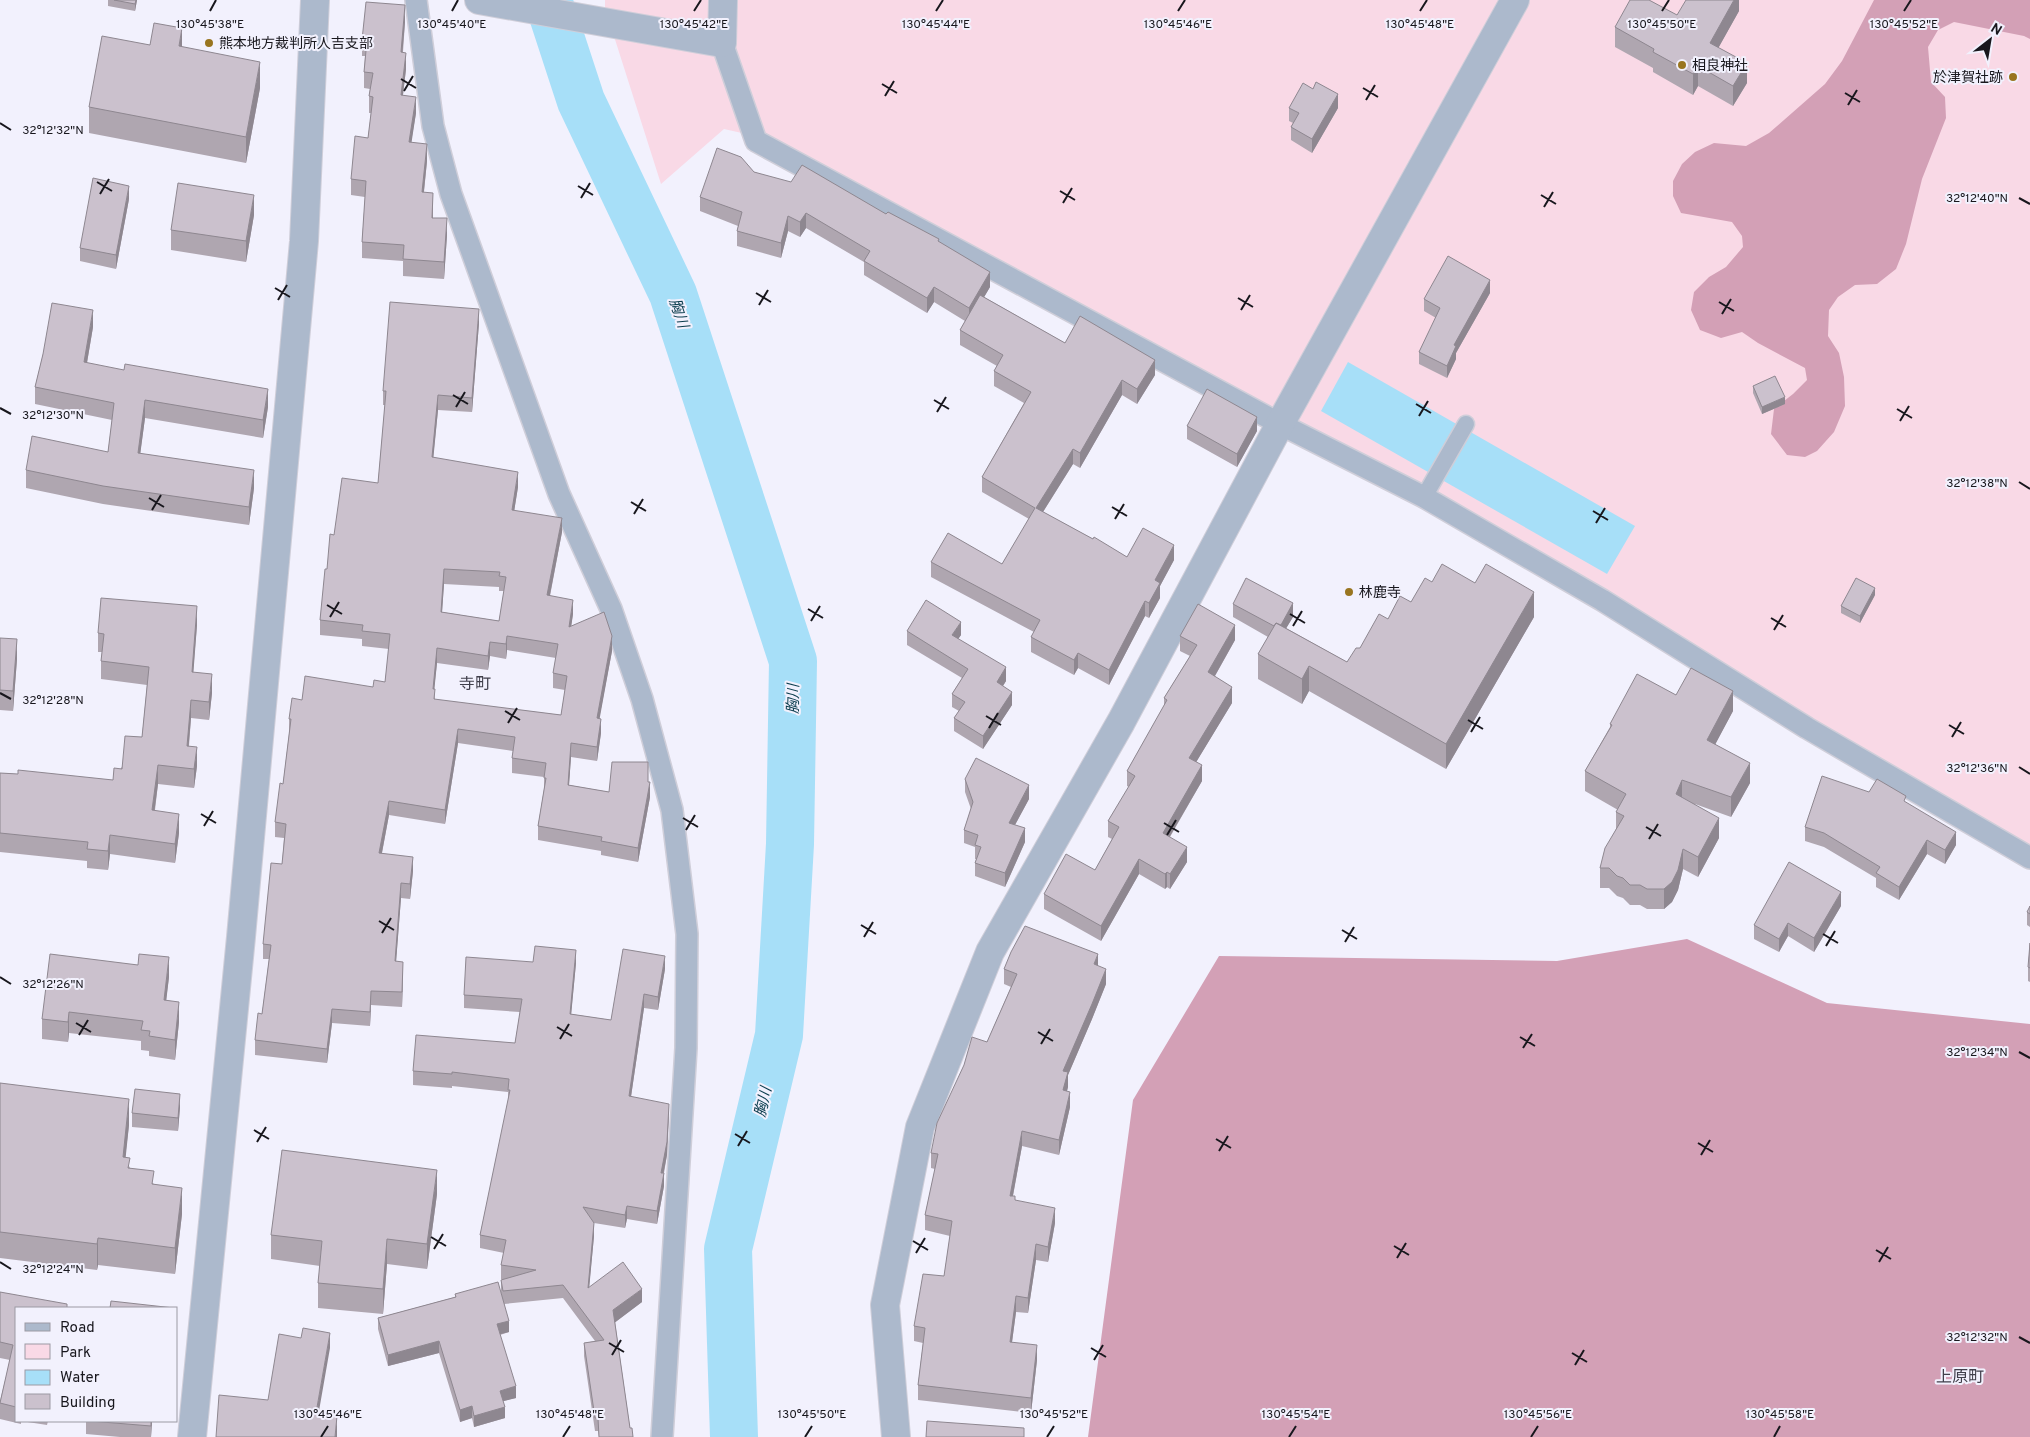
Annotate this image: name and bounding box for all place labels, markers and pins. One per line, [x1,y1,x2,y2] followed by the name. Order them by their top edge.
[219,35,373,53] place label: 熊本地方裁判所人吉支部
[203,37,215,49] marker: 熊本地方裁判所人吉支部
[1692,58,1748,75] place label: 相良神社
[1676,59,1688,71] marker: 相良神社
[1933,69,2003,87] place label: 於津賀社跡
[2007,71,2019,83] marker: 於津賀社跡
[1359,585,1401,602] place label: 林鹿寺
[1343,586,1355,598] marker: 林鹿寺

